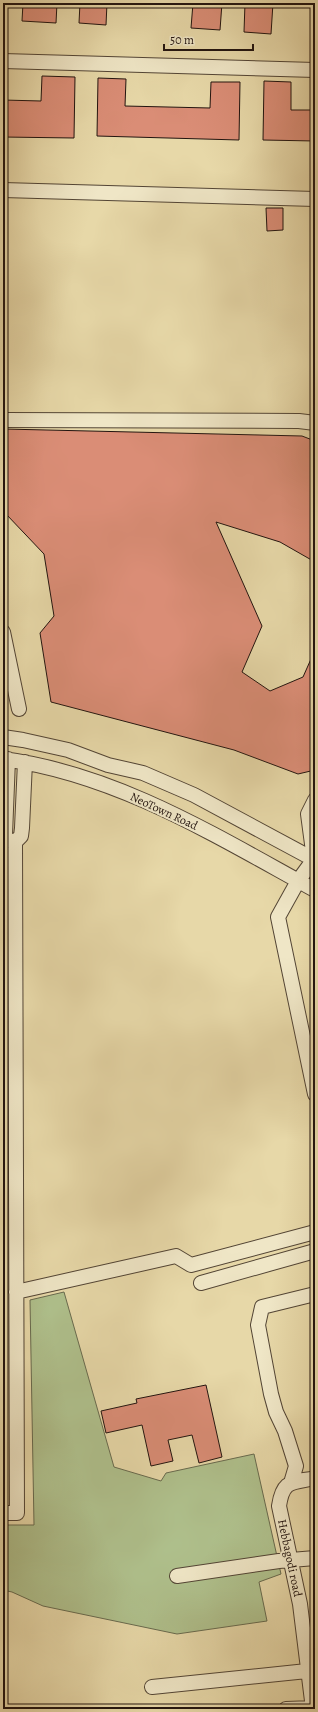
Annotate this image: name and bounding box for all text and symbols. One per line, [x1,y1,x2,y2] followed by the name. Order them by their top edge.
[164,26,253,52] scale bar
[170,32,194,48] text: 50 m
[128,788,201,834] street label: NeoTown Road
[274,1518,306,1599] street label: Hebbagodi road

